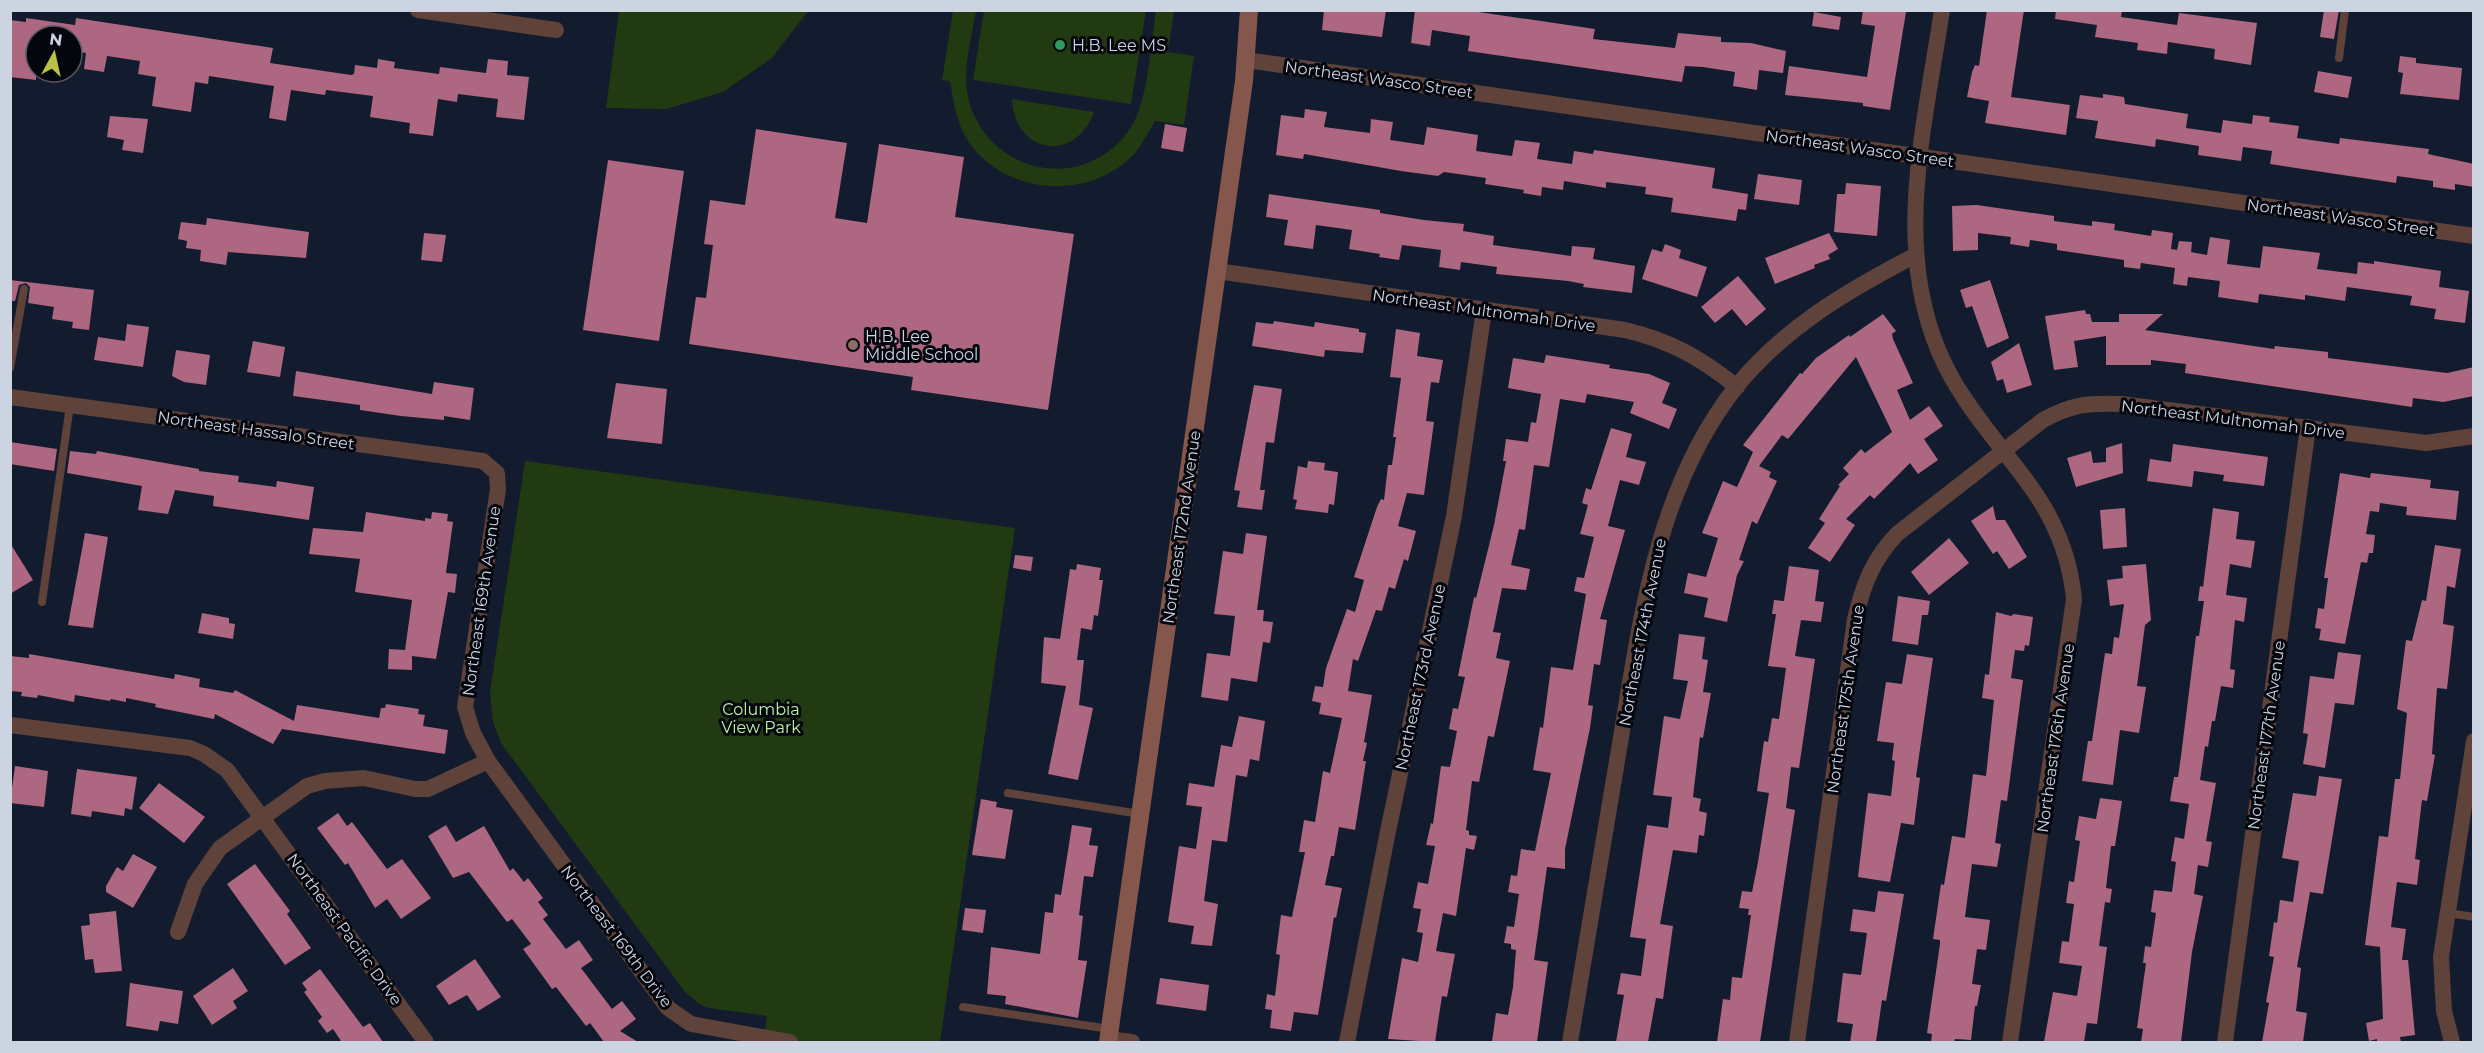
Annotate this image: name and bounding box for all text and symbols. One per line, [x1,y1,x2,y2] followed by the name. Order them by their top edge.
[24,24,84,84] north arrow
[48,29,64,50] text: N
[1072,36,1166,55] place label: H.B. Lee MS
[1053,38,1067,52] marker: H.B. Lee MS
[1284,57,1475,102] street label: Northeast Wasco Street
[1765,126,1956,171] street label: Northeast Wasco Street
[2246,195,2437,240] street label: Northeast Wasco Street
[1371,285,1597,336] street label: Northeast Multnomah Drive
[865,327,978,364] place label: H.B. Lee Middle School
[846,338,860,352] marker: H.B. Lee Middle School
[2120,396,2346,443] street label: Northeast Multnomah Drive
[156,407,356,454] street label: Northeast Hassalo Street
[1159,429,1204,625] street label: Northeast 172nd Avenue
[459,505,504,697] street label: Northeast 169th Avenue
[1615,537,1670,728] street label: Northeast 174th Avenue
[1391,582,1450,772] street label: Northeast 173rd Avenue
[1823,604,1868,795] street label: Northeast 175th Avenue
[2244,639,2289,831] street label: Northeast 177th Avenue
[2033,642,2078,834] street label: Northeast 176th Avenue
[721,700,801,737] park label: Columbia View Park
[283,850,406,1009] street label: Northeast Pacific Drive
[557,861,676,1011] street label: Northeast 169th Drive

